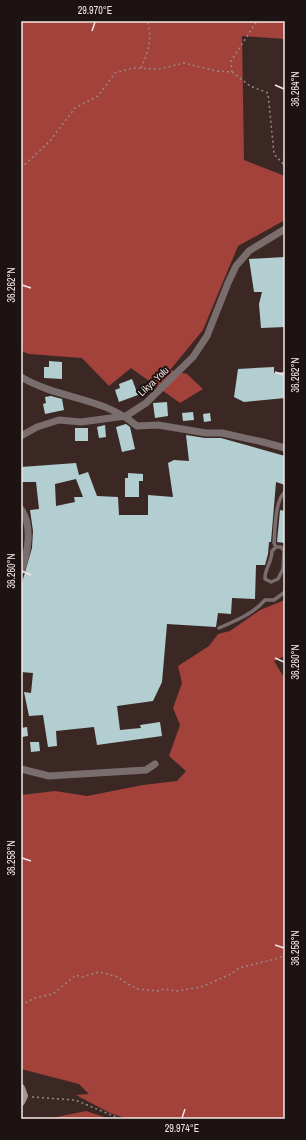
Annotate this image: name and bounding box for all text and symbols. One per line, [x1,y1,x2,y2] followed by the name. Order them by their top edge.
[78,4,112,17] text: 29.970°E
[289,71,302,107] text: 36.264°N
[5,267,18,303] text: 36.262°N
[289,357,302,393] text: 36.262°N
[135,364,171,399] street label: Likya Yolu
[5,553,18,589] text: 36.260°N
[289,644,302,680] text: 36.260°N
[5,840,18,876] text: 36.258°N
[289,930,302,966] text: 36.258°N
[165,1122,199,1135] text: 29.974°E

